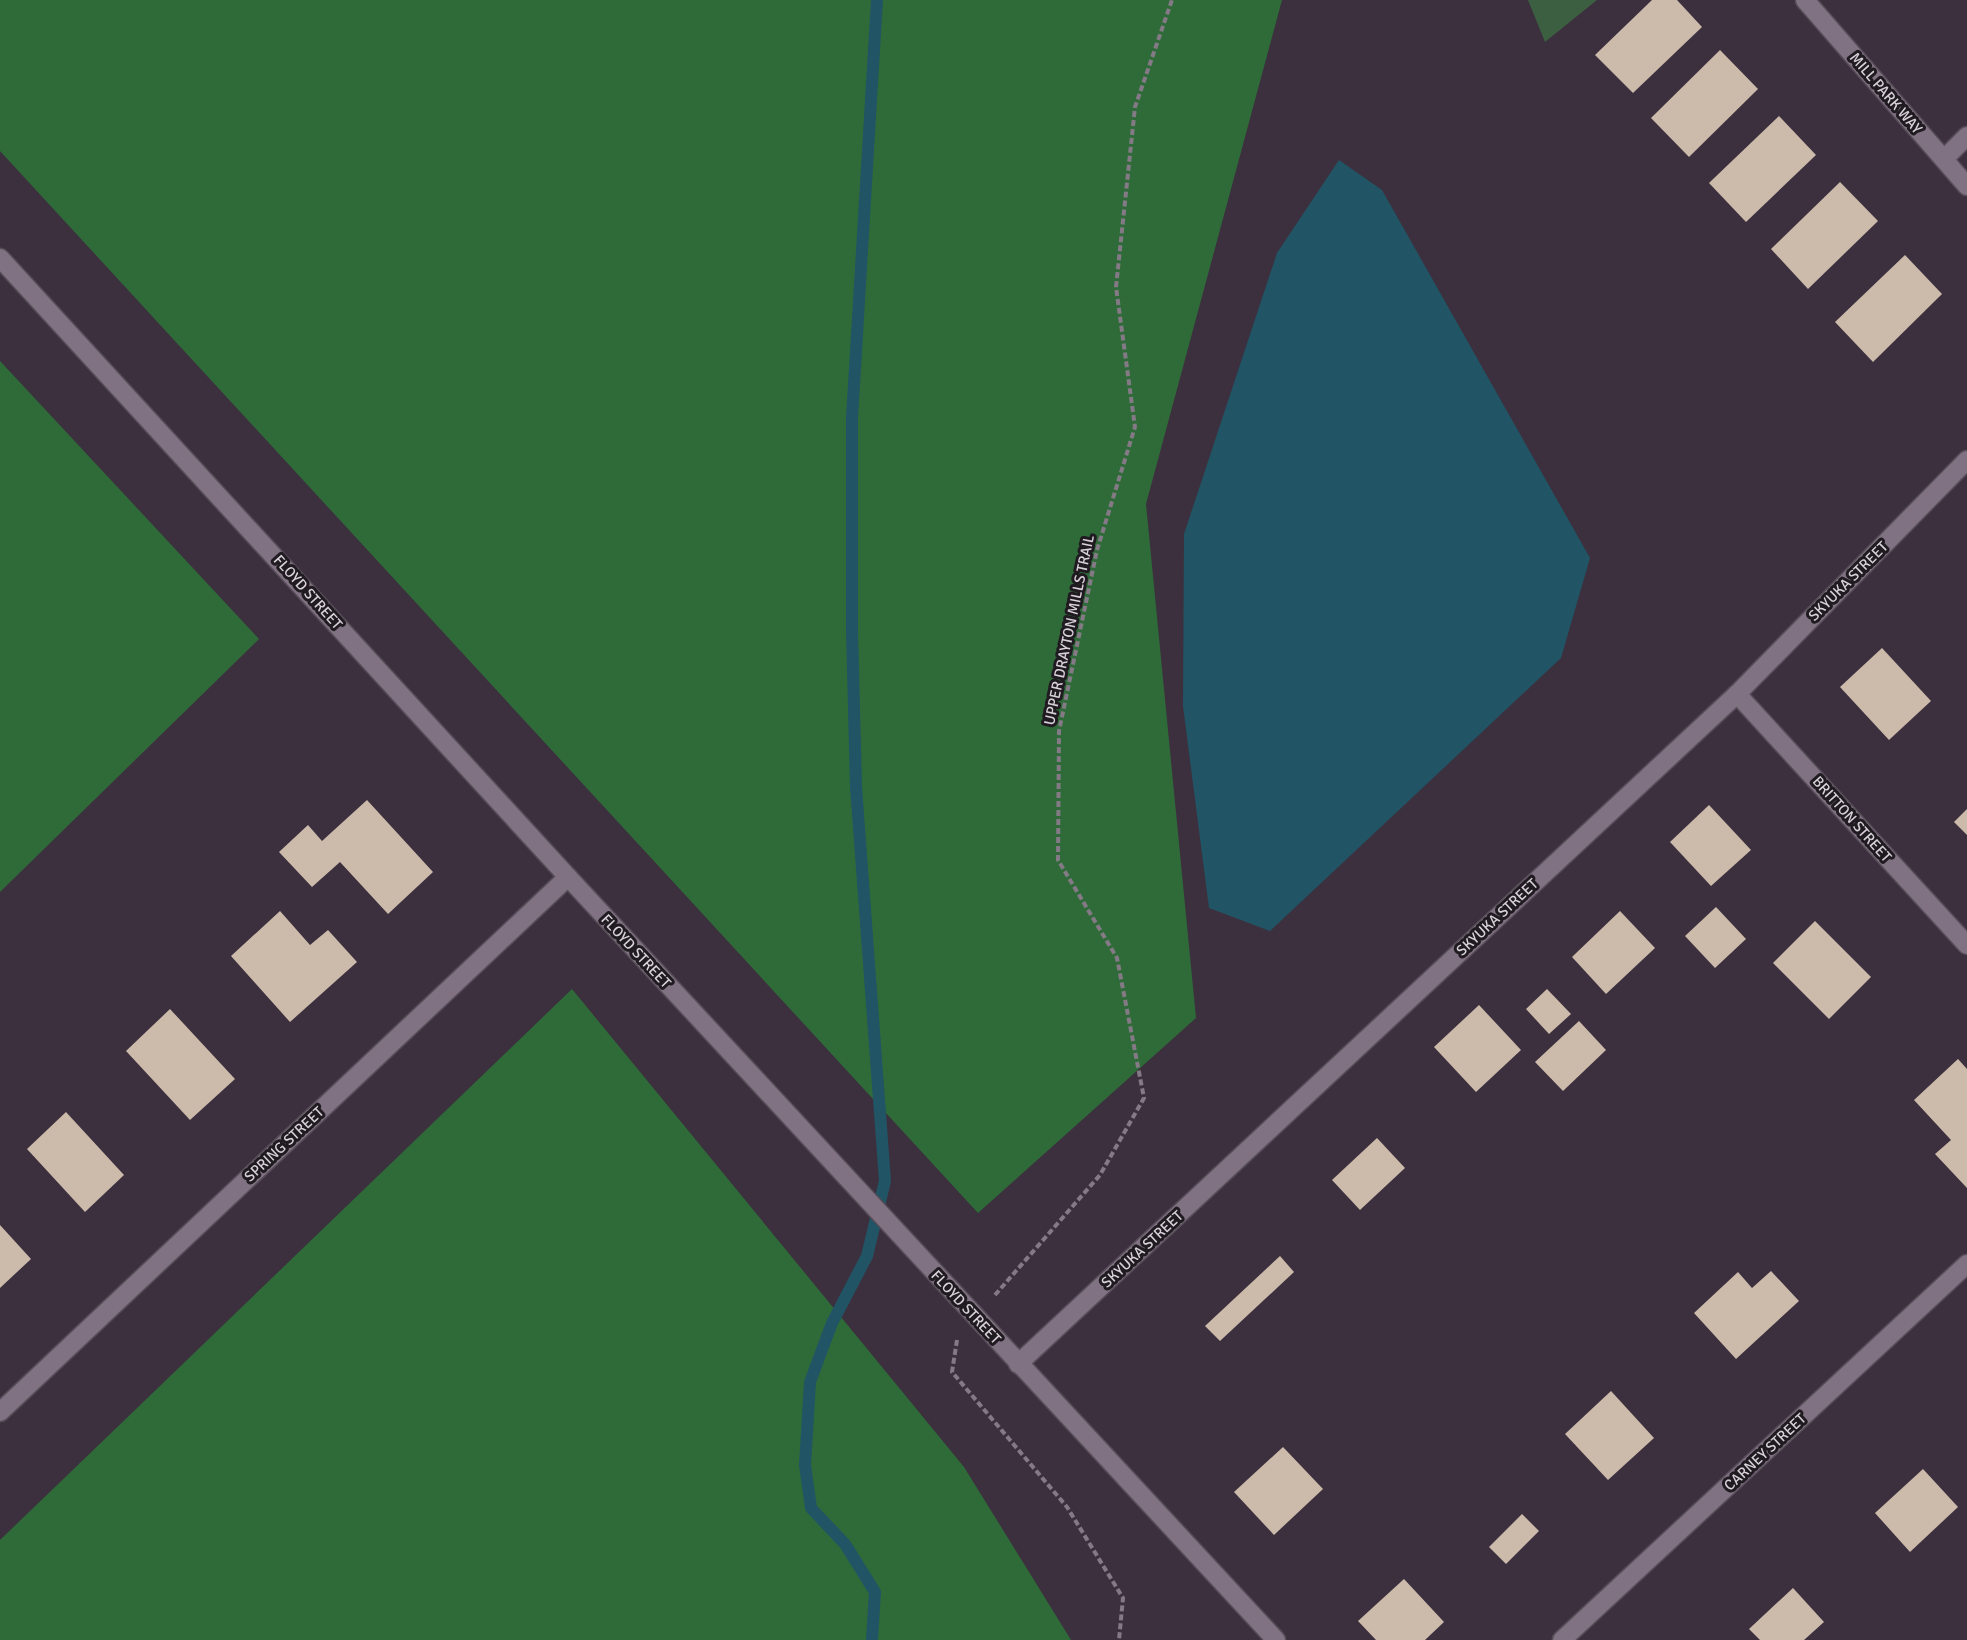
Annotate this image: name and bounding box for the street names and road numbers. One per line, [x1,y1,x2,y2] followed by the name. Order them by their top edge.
[1846,49,1926,138] street label: MILL PARK WAY
[1040,533,1098,727] street label: UPPER DRAYTON MILLS TRAIL
[1805,537,1892,624] street label: SKYUKA STREET
[270,551,347,633] street label: FLOYD STREET
[1809,772,1896,866] street label: BRITTON STREET
[1452,874,1542,959] street label: SKYUKA STREET
[597,910,675,992] street label: FLOYD STREET
[241,1102,328,1185] street label: SPRING STREET
[1097,1206,1187,1291] street label: SKYUKA STREET
[927,1266,1005,1348] street label: FLOYD STREET
[1720,1409,1810,1495] street label: CARNEY STREET

